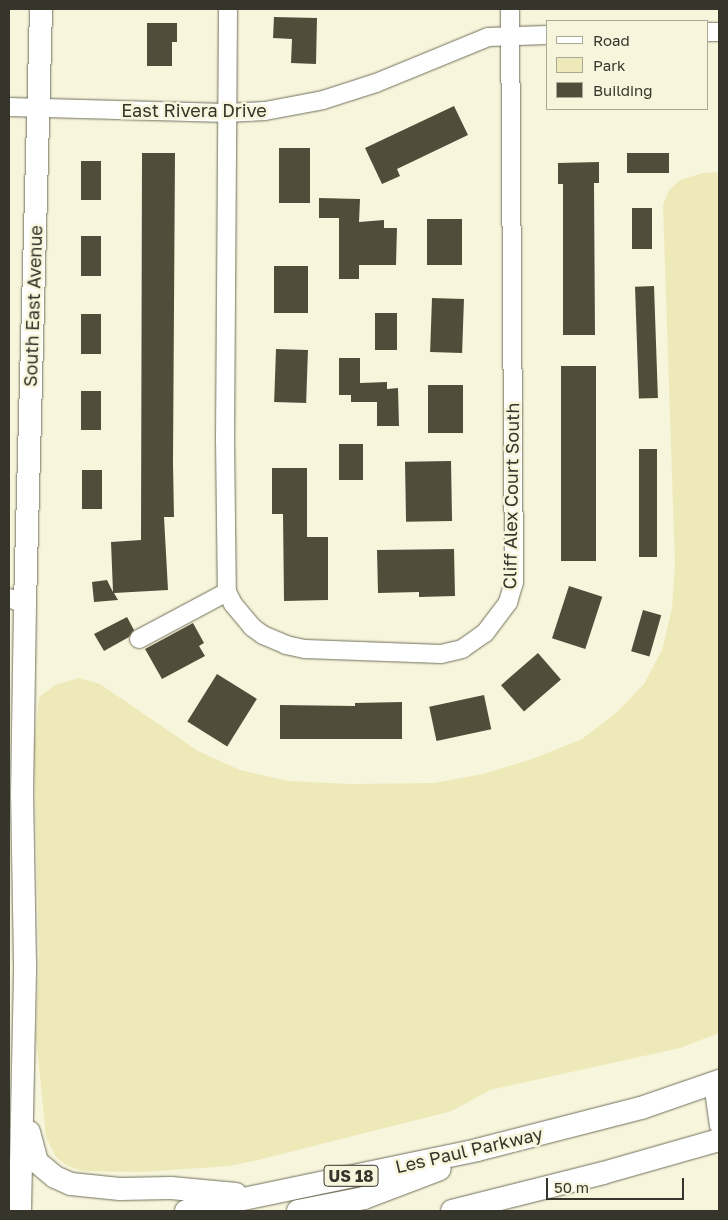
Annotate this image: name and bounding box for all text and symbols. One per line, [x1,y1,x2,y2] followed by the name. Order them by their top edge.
[546,20,708,110] legend
[593,31,630,49] text: Road
[593,56,625,74] text: Park
[593,81,653,99] text: Building
[121,99,267,121] street label: East Rivera Drive
[19,225,47,387] street label: South East Avenue
[499,402,523,590] street label: Cliff Alex Court South
[393,1123,545,1177] street label: Les Paul Parkway
[324,1162,378,1190] road number: US 18
[548,1168,686,1200] scale bar
[554,1178,589,1196] text: 50 m

